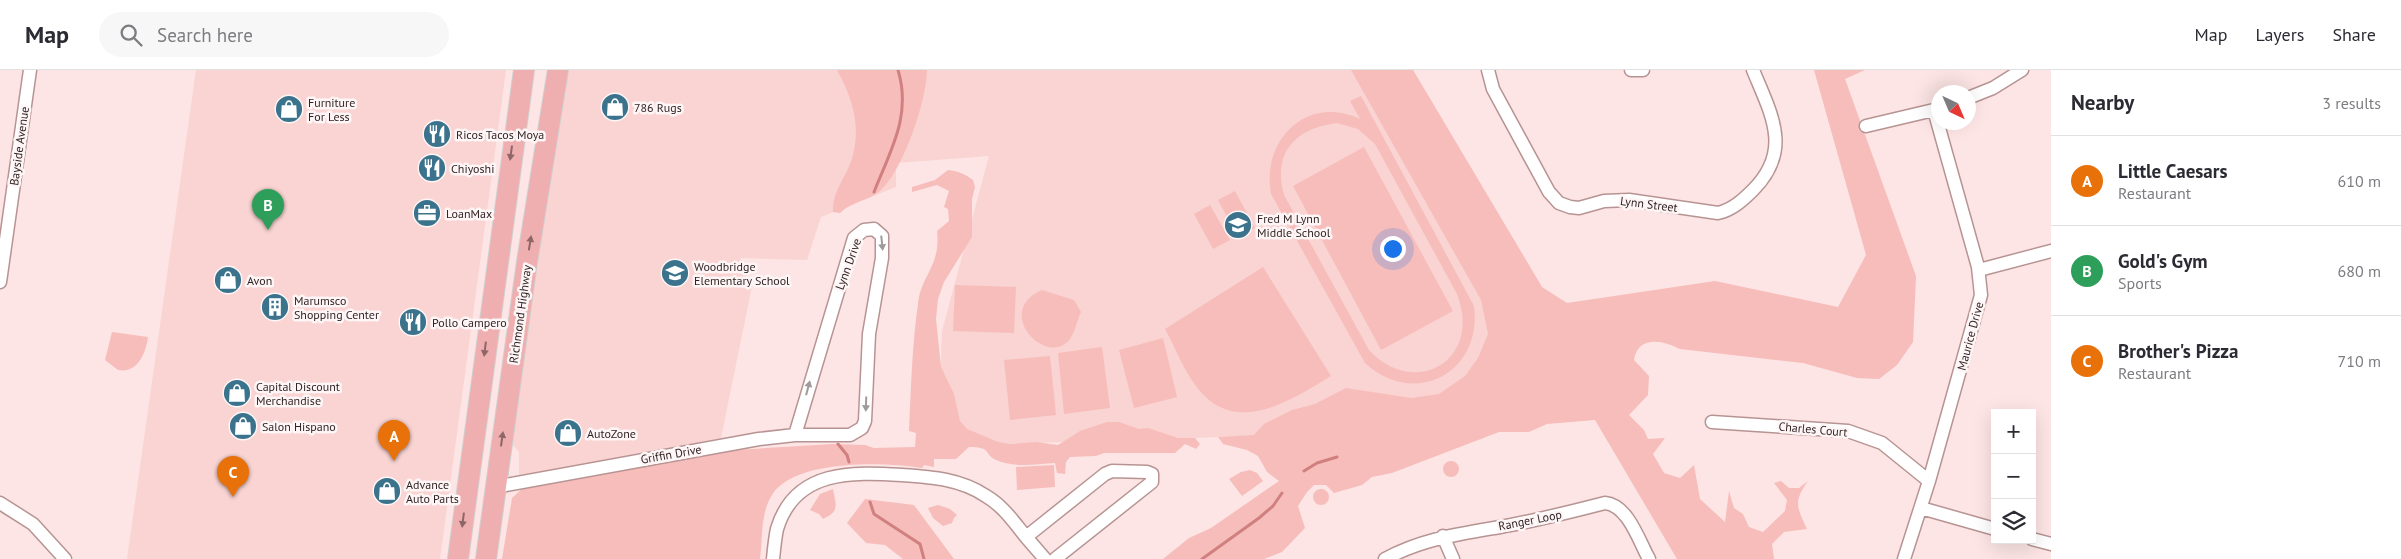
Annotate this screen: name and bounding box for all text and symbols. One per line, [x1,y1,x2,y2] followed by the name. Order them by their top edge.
[99,12,449,57] search box
[25,19,69,50] text: Map
[117,21,145,49] icon: search
[157,23,253,47] text: Search here
[2195,23,2227,46] text: Map
[2255,23,2304,46] text: Layers
[2332,23,2376,46] text: Share
[1931,85,1976,130] north arrow
[2071,89,2134,116] text: Nearby
[600,92,630,122] shop icon: 786 Rugs
[2322,93,2381,113] text: 3 results
[274,94,304,124] shop icon: Furniture For Less
[308,95,355,124] place label: Furniture For Less
[634,100,682,115] place label: 786 Rugs
[6,106,32,186] street label: Bayside Avenue
[422,119,452,149] restaurant icon: Ricos Tacos Moya
[456,127,544,142] place label: Ricos Tacos Moya
[507,145,515,161] one-way arrow
[417,153,447,183] restaurant icon: Chiyoshi
[2118,159,2227,183] text: Little Caesars
[451,161,494,176] place label: Chiyoshi
[2082,171,2092,191] text: A
[2338,171,2381,191] text: 610 m
[2118,183,2191,203] text: Restaurant
[252,189,284,230] pin: B
[1619,193,1679,215] street label: Lynn Street
[412,198,442,228] office icon: LoanMax
[446,206,492,221] place label: LoanMax
[1223,210,1253,240] school or university icon: Fred M Lynn Middle School
[1257,211,1331,240] place label: Fred M Lynn Middle School
[526,235,534,251] one-way arrow
[878,235,886,251] one-way arrow
[832,236,864,292] street label: Lynn Drive
[1380,236,1406,262] your location
[2118,249,2208,273] text: Gold's Gym
[660,258,690,288] school or university icon: Woodbridge Elementary School
[694,259,790,288] place label: Woodbridge Elementary School
[2082,261,2092,281] text: B
[2338,261,2381,281] text: 680 m
[506,263,534,364] street label: Richmond Highway
[213,265,243,295] shop icon: Avon
[247,273,272,288] place label: Avon
[2118,273,2162,293] text: Sports
[260,292,290,322] building icon: Marumsco Shopping Center
[294,293,379,322] place label: Marumsco Shopping Center
[1954,300,1986,372] street label: Maurice Drive
[398,307,428,337] restaurant icon: Pollo Campero
[432,315,507,330] place label: Pollo Campero
[2118,339,2238,363] text: Brother's Pizza
[481,341,489,357] one-way arrow
[2083,351,2091,371] text: C
[2338,351,2381,371] text: 710 m
[2118,363,2191,383] text: Restaurant
[222,378,252,408] shop icon: Capital Discount Merchandise
[256,379,340,408] place label: Capital Discount Merchandise
[805,381,813,396] one-way arrow
[862,396,870,412] one-way arrow
[1991,409,2036,544] map controls
[1991,409,2036,454] button: +
[228,411,258,441] shop icon: Salon Hispano
[553,418,583,448] shop icon: AutoZone
[262,419,336,434] place label: Salon Hispano
[1778,419,1848,439] street label: Charles Court
[378,420,410,461] pin: A
[587,426,636,441] place label: AutoZone
[498,430,506,446] one-way arrow
[639,441,703,467] street label: Griffin Drive
[1991,454,2036,499] button: −
[217,456,249,497] pin: C
[372,476,402,506] shop icon: Advance Auto Parts
[406,477,459,506] place label: Advance Auto Parts
[1991,499,2036,544] button: layers
[1497,507,1563,533] street label: Ranger Loop
[459,513,467,529] one-way arrow

